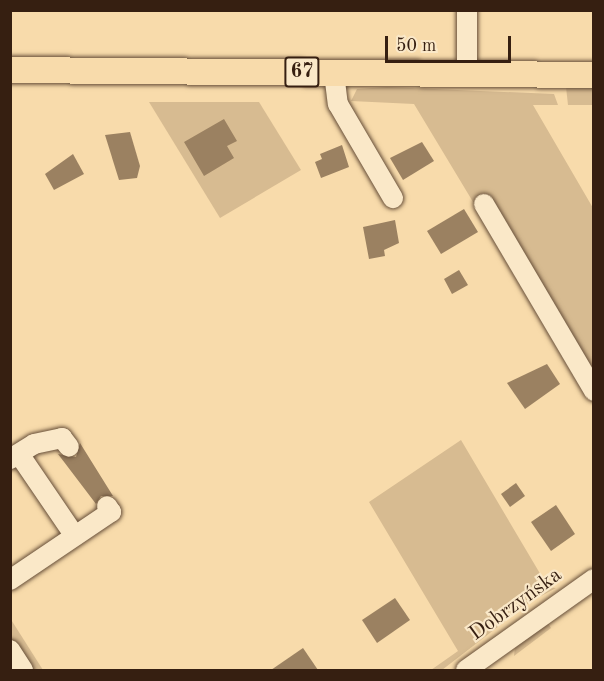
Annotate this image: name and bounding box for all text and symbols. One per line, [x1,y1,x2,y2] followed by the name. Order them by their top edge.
[388,24,514,62] scale bar
[396,37,436,55] text: 50 m
[284,55,320,89] road number: 67
[465,563,567,647] street label: Dobrzyńska

